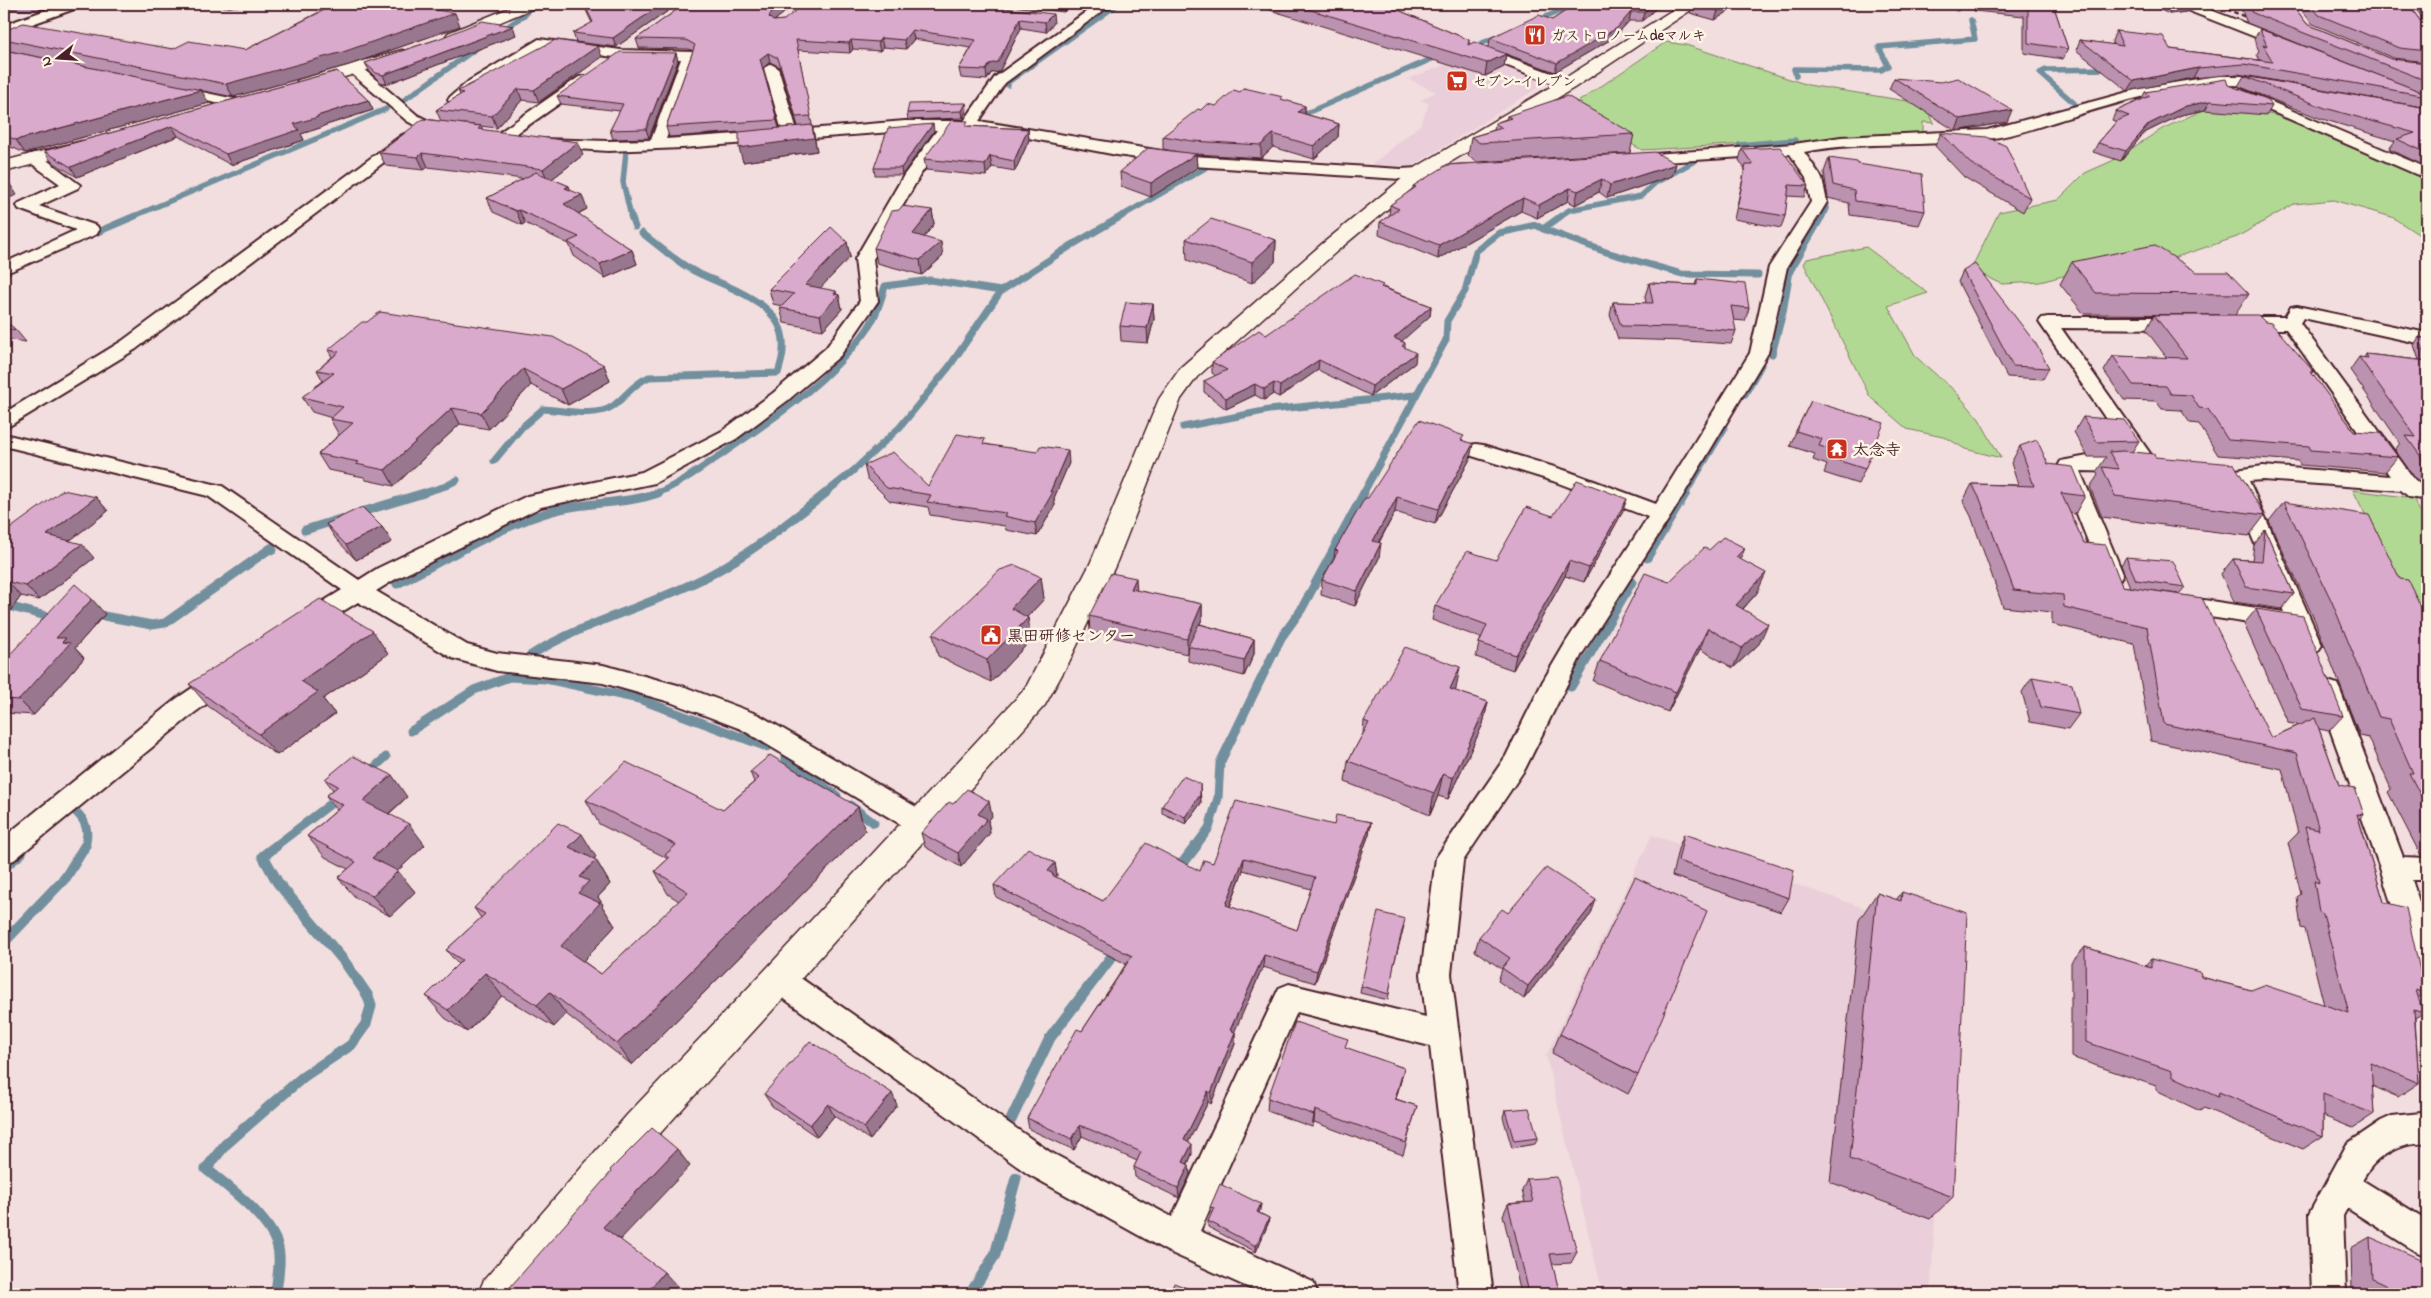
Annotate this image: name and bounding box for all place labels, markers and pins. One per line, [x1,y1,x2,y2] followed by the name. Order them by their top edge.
[1523,23,1547,47] restaurant icon: ガストロノームdeマルキ
[1551,26,1706,47] place label: ガストロノームdeマルキ
[1445,69,1469,93] supermarket icon: セブン-イレブン
[1473,72,1576,93] place label: セブン-イレブン
[1825,437,1849,461] temple icon: 太念寺
[1853,439,1901,463] place label: 太念寺
[979,623,1003,647] public building icon: 黒田研修センター
[1007,625,1135,649] place label: 黒田研修センター

